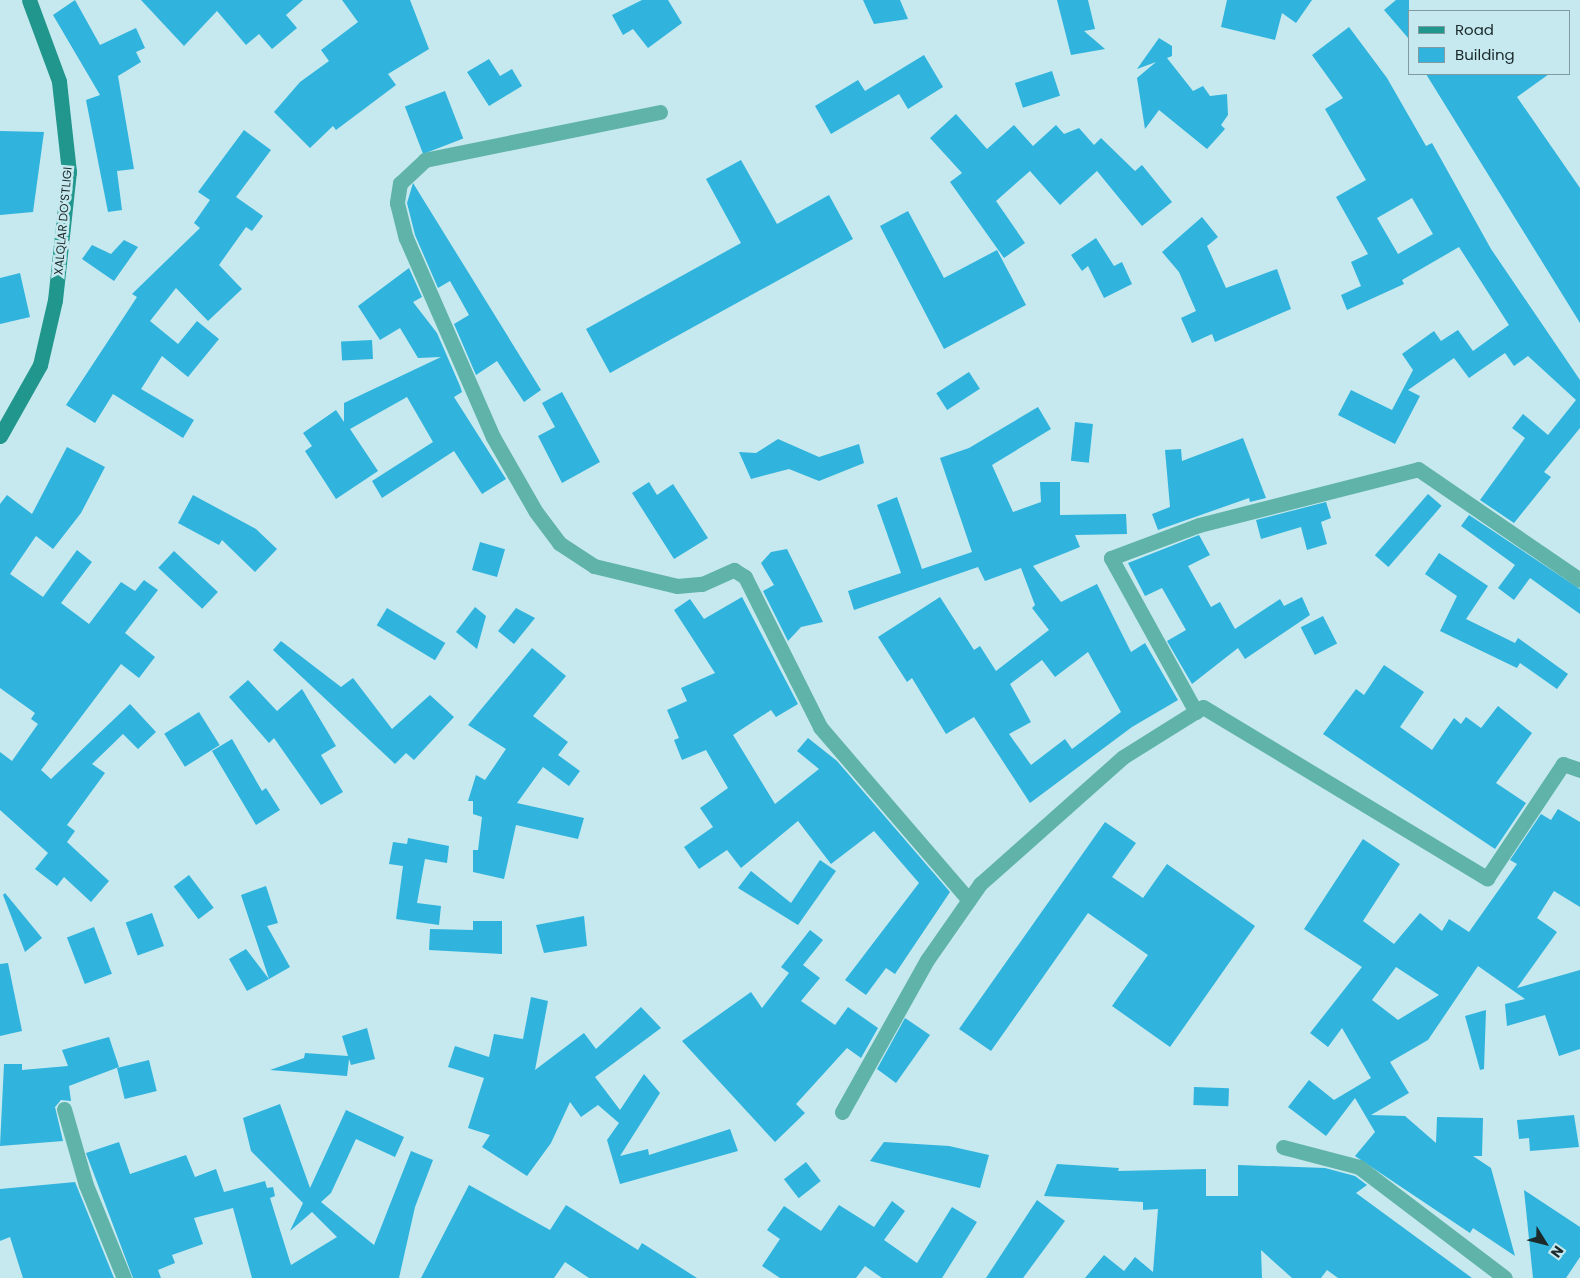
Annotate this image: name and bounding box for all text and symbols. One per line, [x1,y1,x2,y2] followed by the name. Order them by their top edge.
[1408,10,1570,75] legend
[1455,19,1494,40] text: Road
[1455,44,1515,65] text: Building
[51,166,75,276] street label: XALQLAR DO’STLIGI
[1520,1218,1570,1268] north arrow
[1546,1242,1568,1262] text: N

